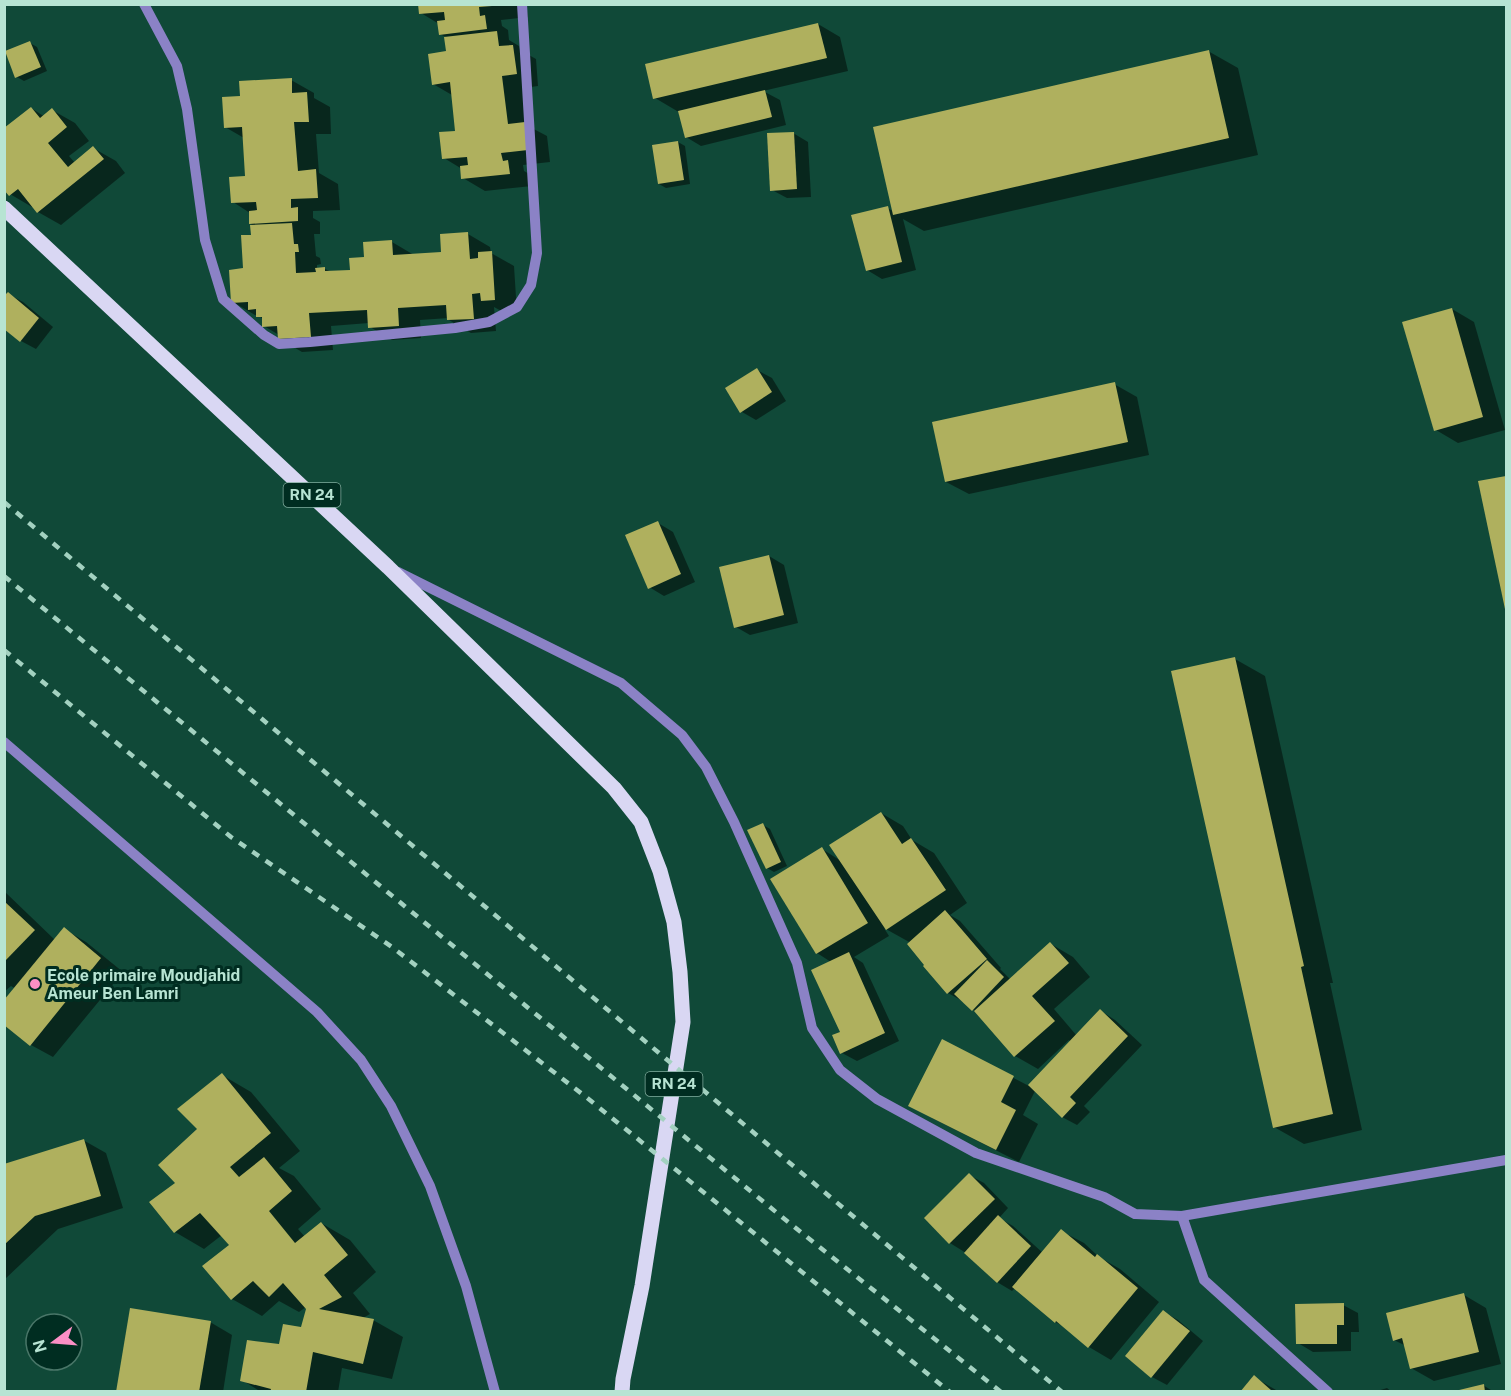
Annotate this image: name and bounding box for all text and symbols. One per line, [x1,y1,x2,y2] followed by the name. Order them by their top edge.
[284,483,340,507] road number: RN 24
[47,966,240,1003] place label: Ecole primaire Moudjahid Ameur Ben Lamri
[28,977,42,991] marker: Ecole primaire Moudjahid Ameur Ben Lamri
[646,1072,702,1096] road number: RN 24
[24,1312,84,1372] north arrow
[29,1337,51,1355] text: N

